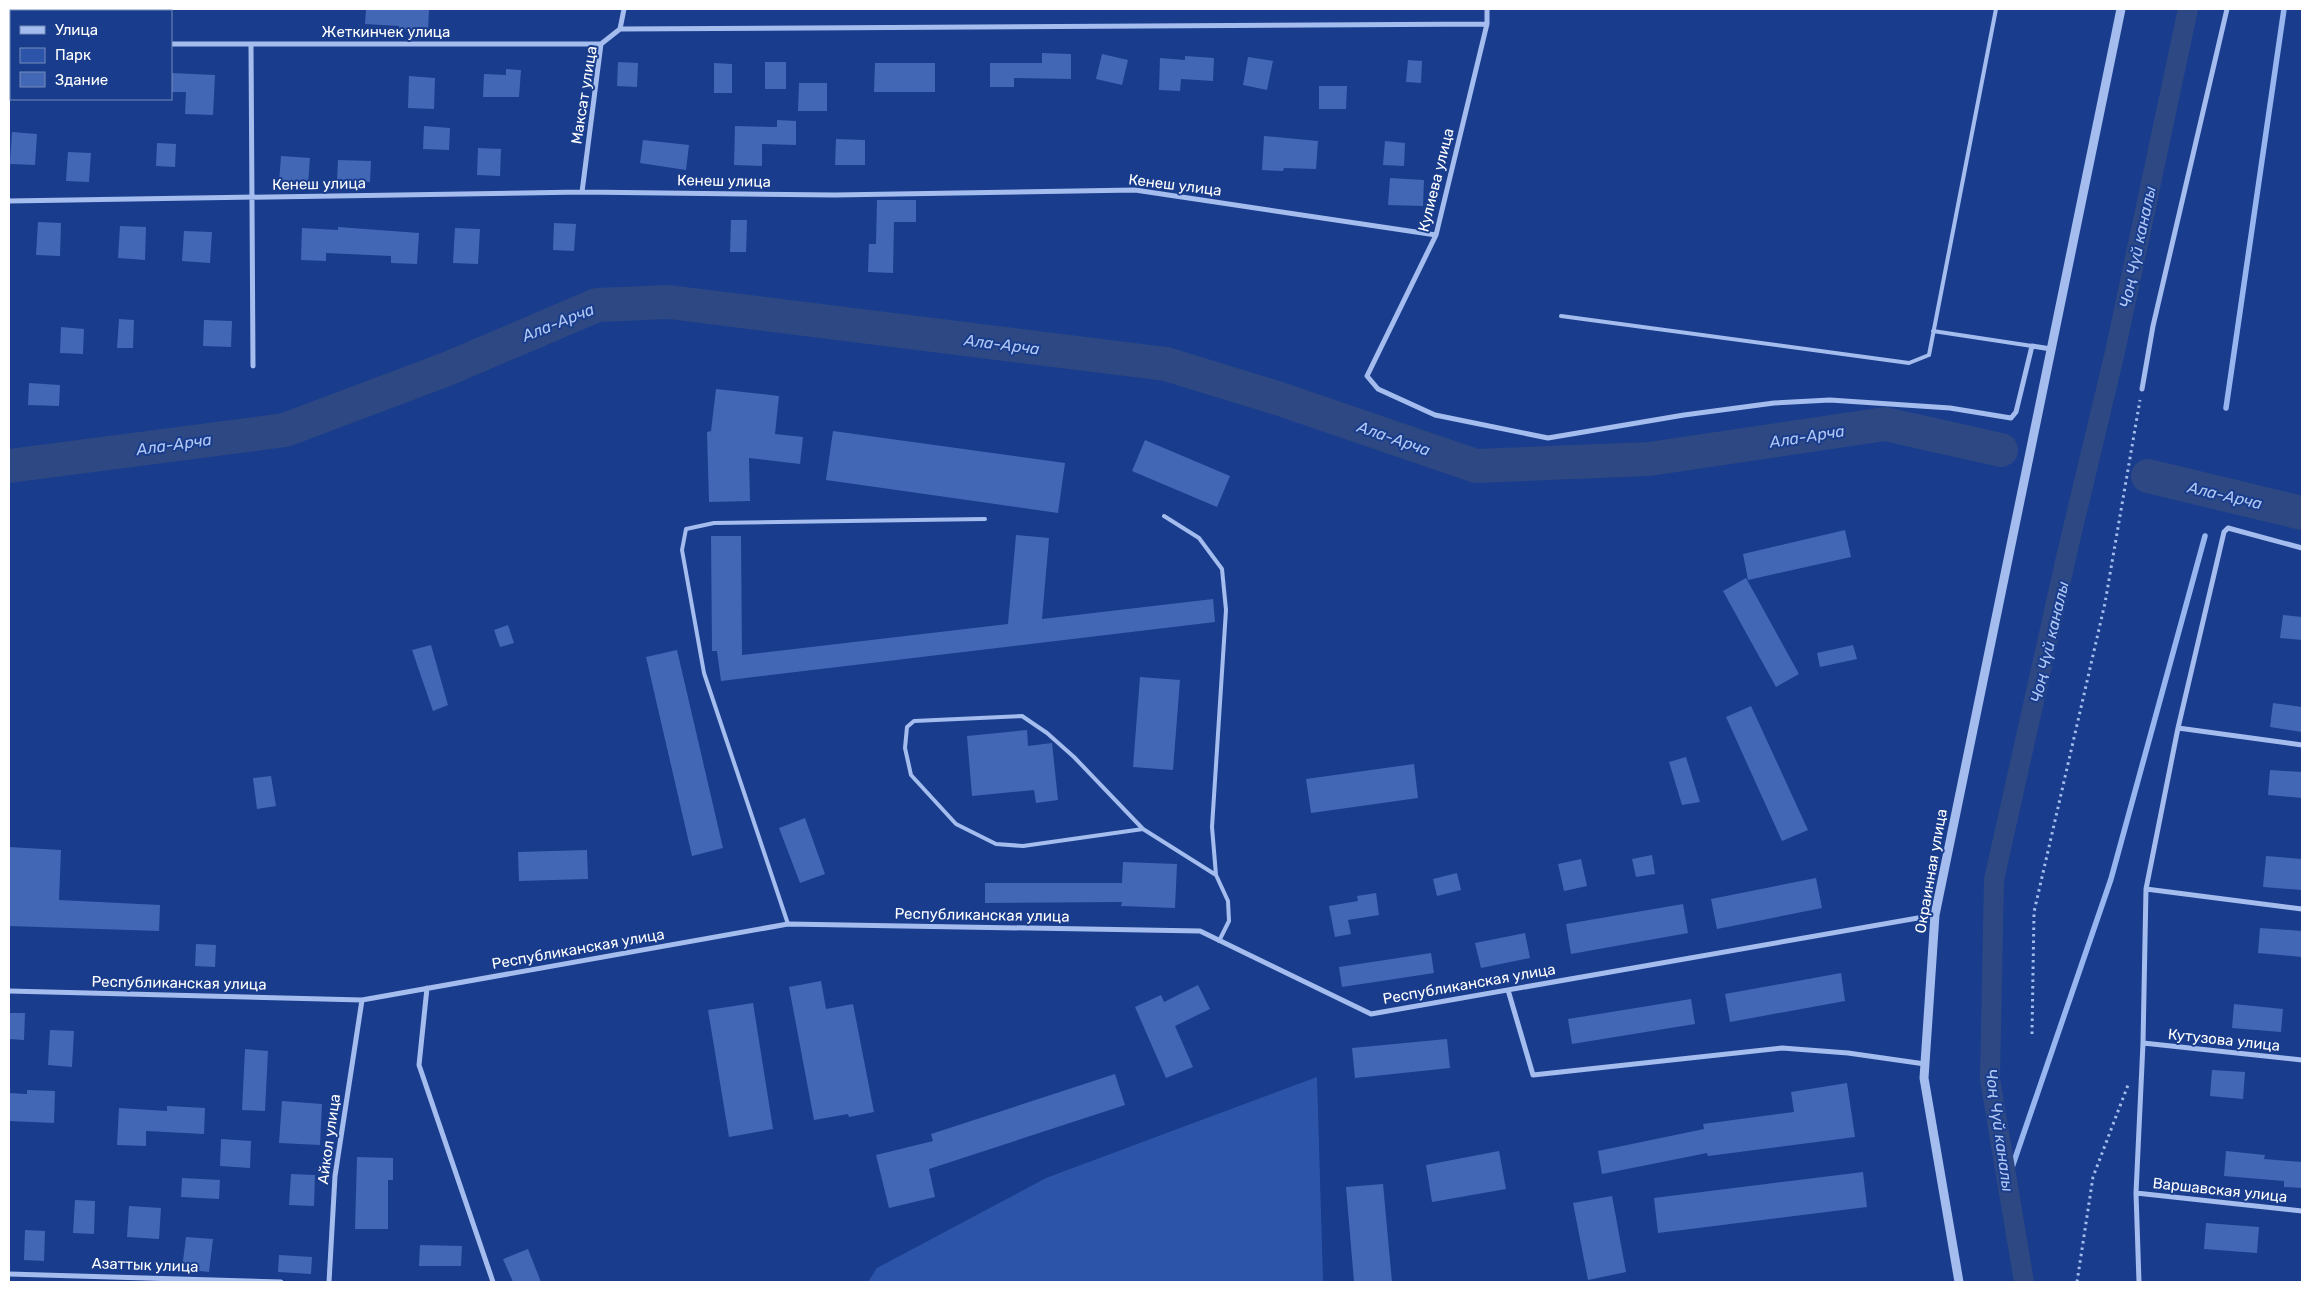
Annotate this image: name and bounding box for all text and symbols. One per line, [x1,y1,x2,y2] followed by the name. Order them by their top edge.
[10,10,172,100] legend
[55,21,98,39] text: Улица
[322,23,450,41] street label: Жеткинчек улица
[567,45,601,145] street label: Максат улица
[55,46,91,64] text: Парк
[55,71,108,89] text: Здание
[1414,126,1458,234] street label: Кулиева улица
[1127,170,1223,200] street label: Кенеш улица
[677,171,771,191] street label: Кенеш улица
[272,174,366,194] street label: Кенеш улица
[2115,184,2160,310] water label: Чоң Чүй каналы
[519,299,597,346] water label: Ала-Арча
[962,330,1041,359] water label: Ала-Арча
[1354,417,1433,460] water label: Ала-Арча
[1767,421,1846,452] water label: Ала-Арча
[134,430,213,459] water label: Ала-Арча
[2185,477,2264,513] water label: Ала-Арча
[2026,580,2073,705] water label: Чоң Чүй каналы
[1911,807,1951,935] street label: Окраинная улица
[894,904,1070,926] street label: Республиканская улица
[490,925,666,973] street label: Республиканская улица
[1381,960,1557,1008] street label: Республиканская улица
[91,972,267,994] street label: Республиканская улица
[2167,1025,2281,1055] street label: Кутузова улица
[1981,1067,2018,1193] water label: Чоң Чүй каналы
[314,1093,344,1185] street label: Айкол улица
[2152,1174,2288,1206] street label: Варшавская улица
[91,1254,199,1276] street label: Азаттык улица

